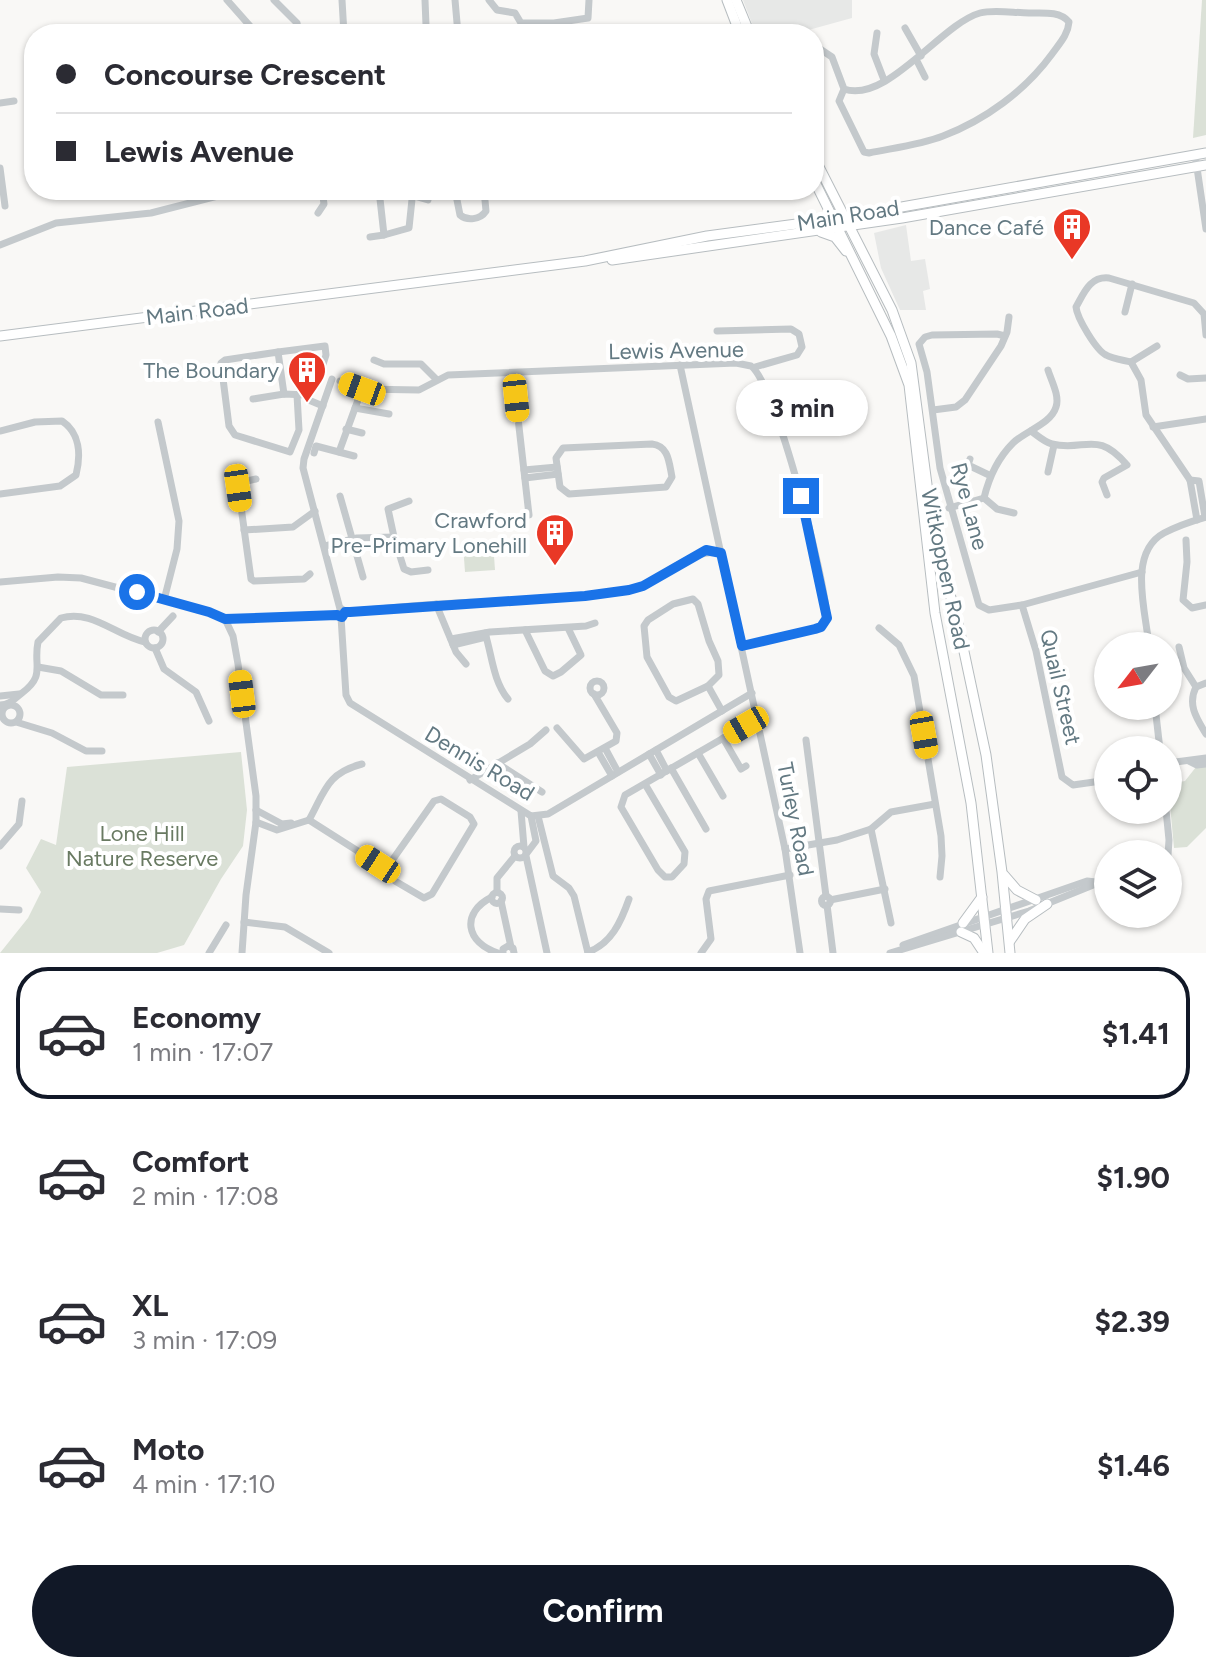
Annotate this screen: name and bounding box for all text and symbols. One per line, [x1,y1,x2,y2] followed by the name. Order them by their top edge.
[104,56,386,93] text: Concourse Crescent
[104,133,294,170] text: Lewis Avenue
[795,194,901,237] street label: Main Road
[1051,206,1093,261] building icon: Dance Café
[929,214,1044,241] place label: Dance Café
[144,292,250,331] street label: Main Road
[608,336,744,365] street label: Lewis Avenue
[286,349,328,404] building icon: The Boundary
[143,357,279,384] place label: The Boundary
[335,370,389,408] car
[502,373,530,423] car
[735,380,867,436] callout: 3 min
[770,392,834,424] text: 3 min
[945,459,994,553] street label: Rye Lane
[223,463,253,513] car
[783,478,819,514] route end
[915,486,976,652] street label: Witkoppen Road
[331,507,527,559] place label: Crawford Pre-Primary Lonehill
[534,512,576,567] building icon: Crawford Pre-Primary Lonehill
[119,574,155,610] route start
[1034,627,1087,747] street label: Quail Street
[1094,632,1182,720] north arrow
[1094,632,1182,928] map controls
[227,669,257,719] car
[719,703,773,747] car
[908,709,940,761] car
[420,720,539,807] street label: Dennis Road
[1094,736,1182,824] button: locate
[771,760,820,878] street label: Turley Road
[66,820,218,872] park label: Lone Hill Nature Reserve
[1094,840,1182,928] button: layers
[351,841,405,887] car
[36,997,108,1069] icon: car
[132,999,261,1036] text: Economy
[1102,1015,1170,1052] text: $1.41
[132,1036,273,1068] text: 1 min · 17:07
[36,1141,108,1213] icon: car
[132,1143,250,1180] text: Comfort
[1096,1159,1170,1196] text: $1.90
[132,1180,279,1212] text: 2 min · 17:08
[36,1285,108,1357] icon: car
[132,1287,168,1324] text: XL
[1094,1303,1170,1340] text: $2.39
[132,1324,277,1356] text: 3 min · 17:09
[36,1429,108,1501] icon: car
[132,1431,204,1468] text: Moto
[1097,1447,1170,1484] text: $1.46
[132,1468,275,1500] text: 4 min · 17:10
[32,1565,1174,1657] button: Confirm

